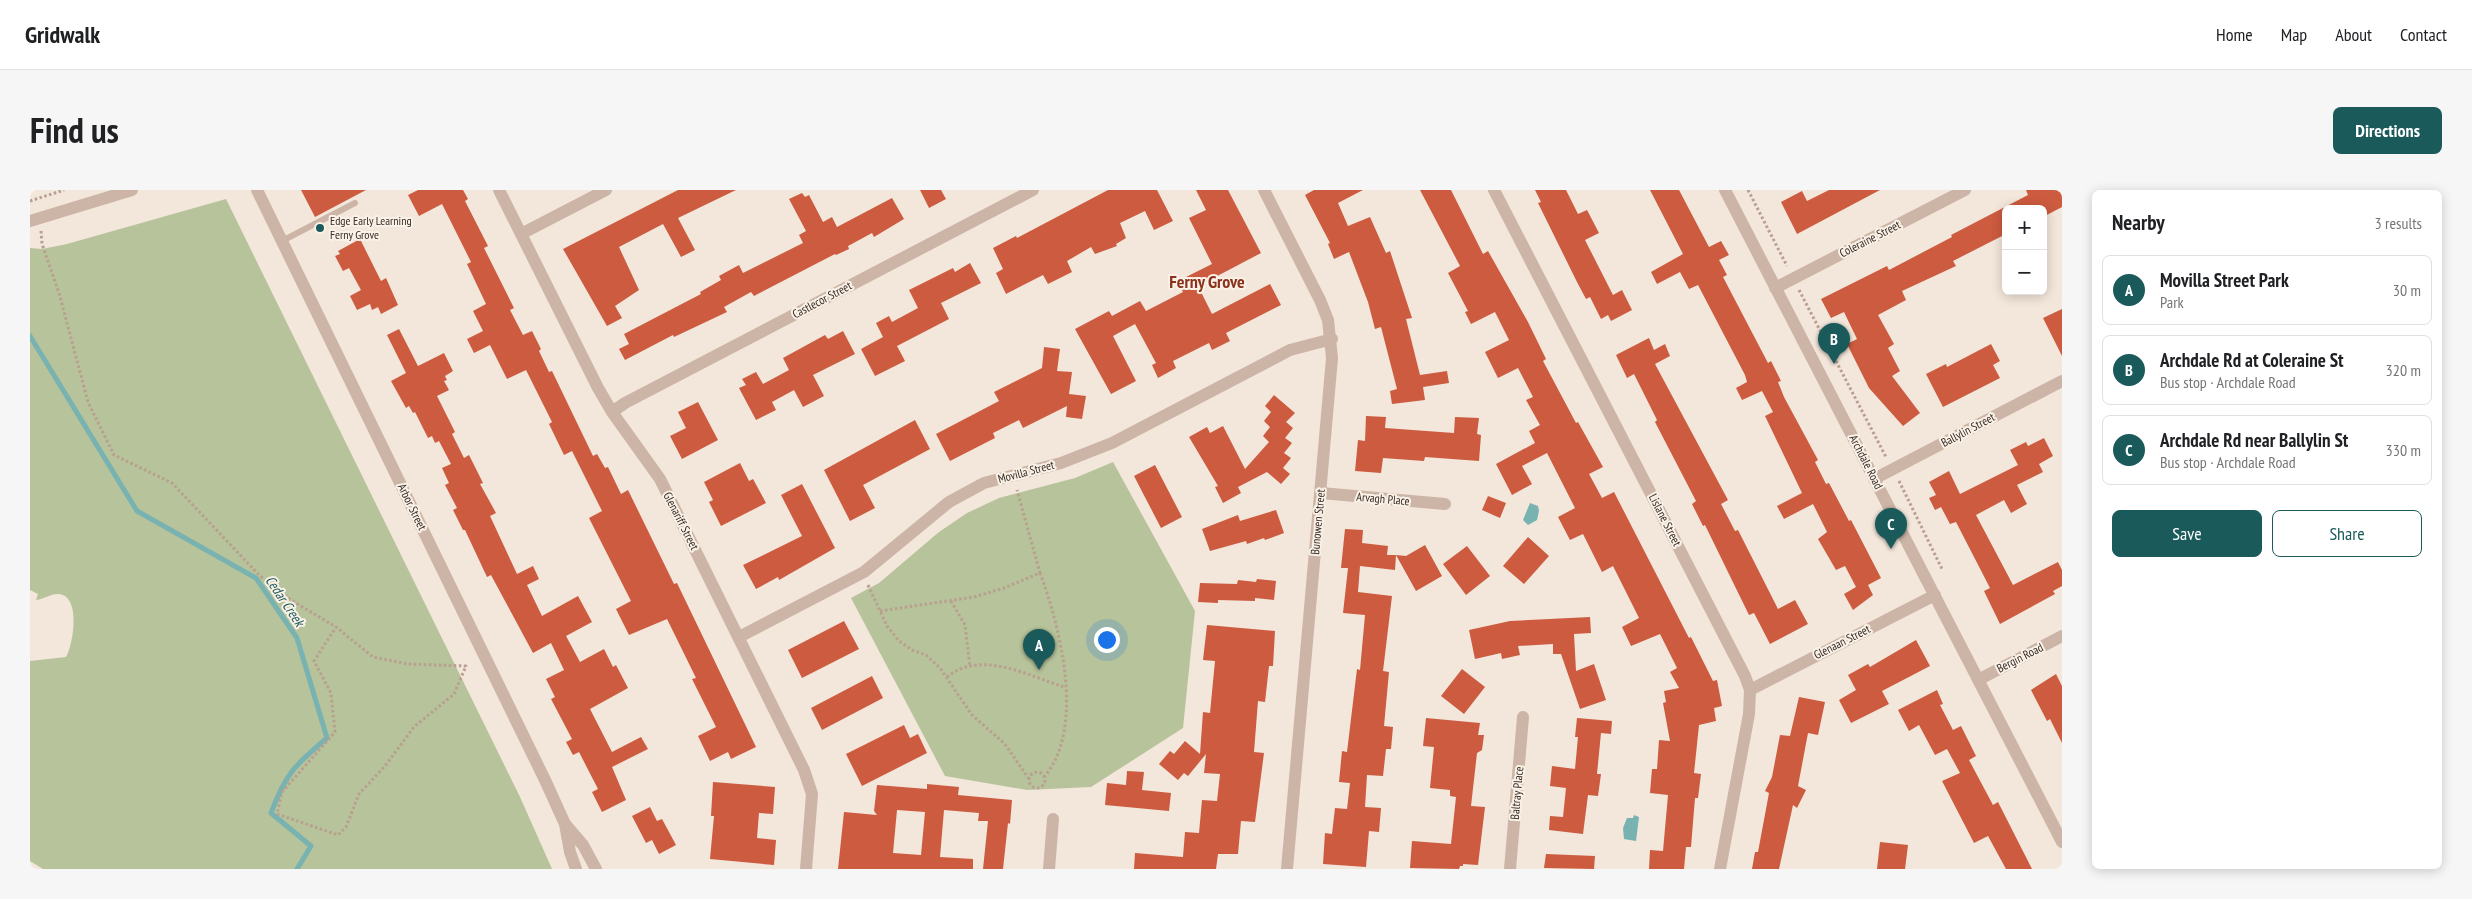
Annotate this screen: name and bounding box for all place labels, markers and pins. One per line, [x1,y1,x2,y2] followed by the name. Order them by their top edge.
[330,213,412,242] place label: Edge Early Learning Ferny Grove
[314,222,326,234] marker: Edge Early Learning Ferny Grove
[1818,323,1850,364] pin: B
[1875,508,1907,549] pin: C
[1023,629,1055,670] pin: A

